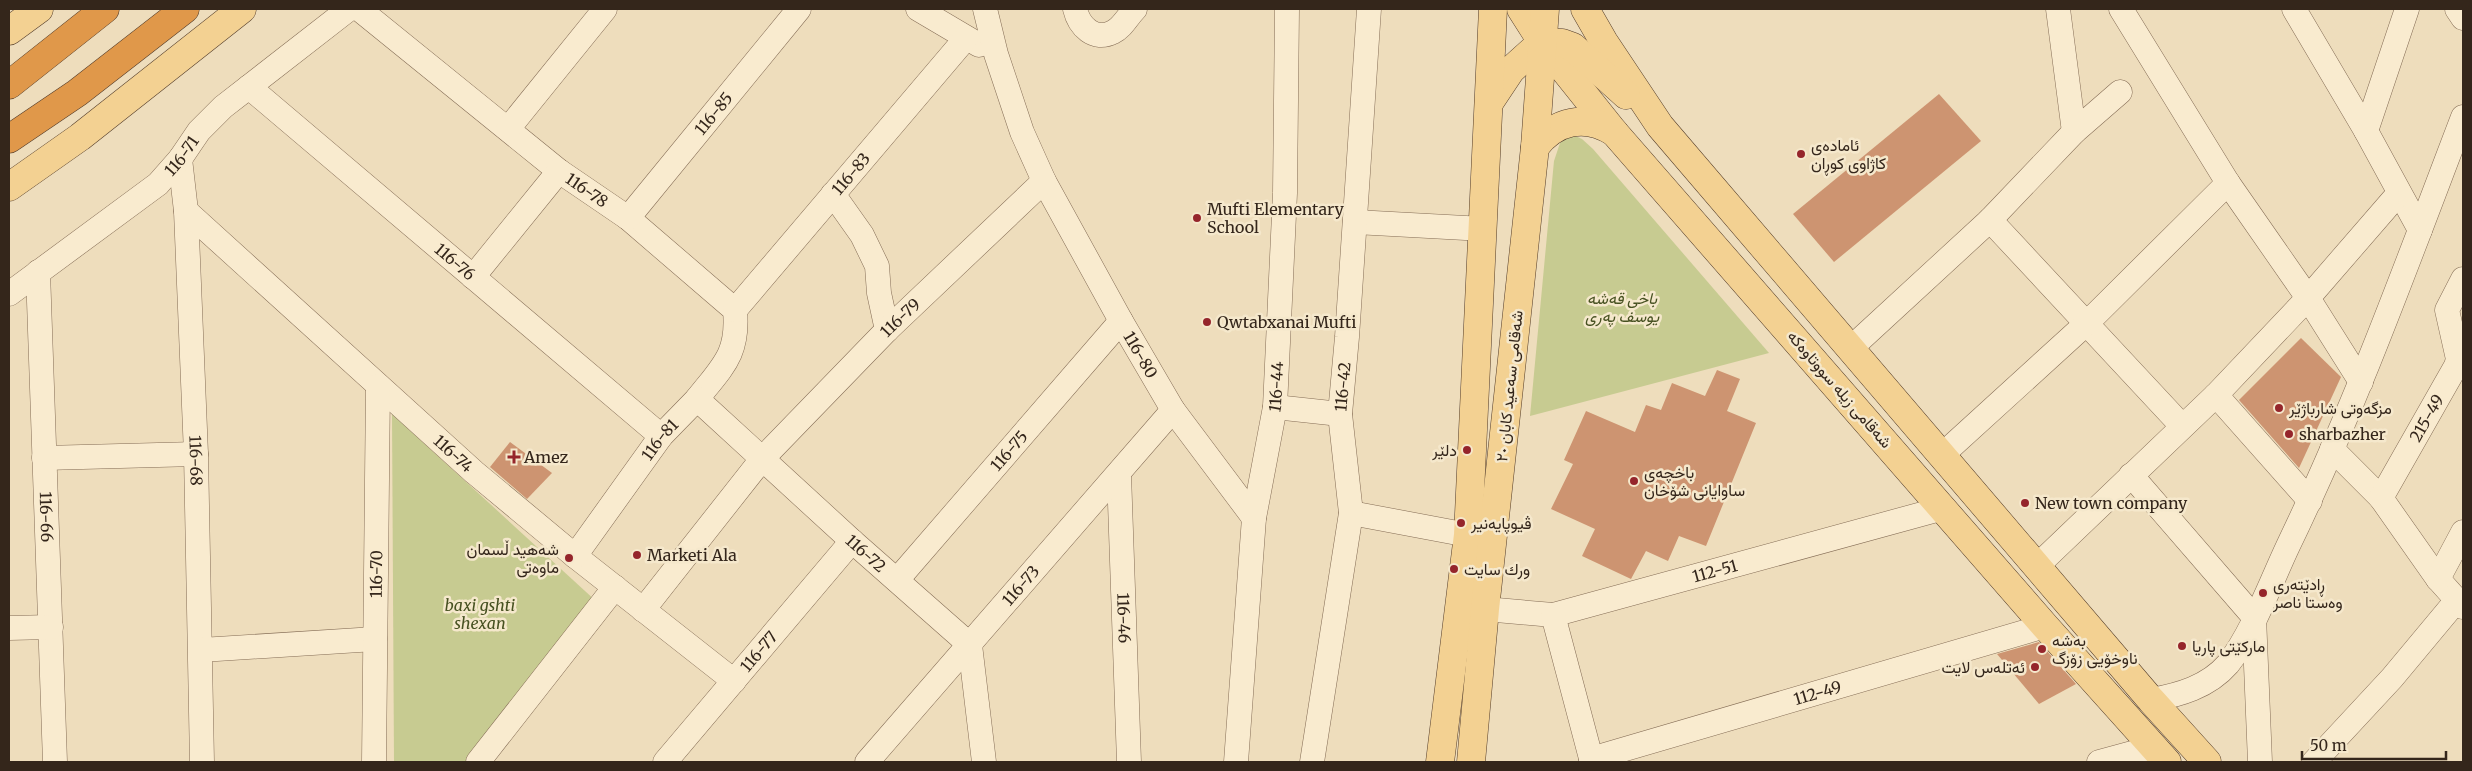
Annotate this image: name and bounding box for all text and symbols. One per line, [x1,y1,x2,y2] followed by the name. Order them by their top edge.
[690,88,737,139] street label: 116-85
[160,132,203,180] street label: 116-71
[1811,135,1886,176] place label: ئامادەی کاژاوی کوڕان
[827,148,874,199] street label: 116-83
[1795,148,1807,160] marker: ئامادەی کاژاوی کوڕان
[562,168,612,211] street label: 116-78
[1207,199,1344,237] place label: Mufti Elementary School
[1191,212,1203,224] marker: Mufti Elementary School
[431,239,480,285] street label: 116-76
[1585,288,1660,328] park label: باخی قەشە یوسف پەری
[876,294,924,341] street label: 116-79
[1491,309,1528,463] street label: شەقامی سەعید کابان ٢٠
[1217,312,1357,332] place label: Qwtabxanai Mufti
[1201,316,1213,328] marker: Qwtabxanai Mufti
[1783,326,1897,453] street label: شەقامی زیلە سووتاوەکە
[1119,328,1162,382] street label: 116-80
[1264,361,1287,414] street label: 116-44
[1330,361,1355,412] street label: 116-42
[2405,391,2448,445] street label: 215-49
[2288,398,2392,419] place label: مزگەوتی شارباژێر
[2273,402,2285,414] marker: مزگەوتی شارباژێر
[637,415,682,464] street label: 116-81
[2299,424,2386,444] place label: sharbazher
[986,426,1032,475] street label: 116-75
[2283,428,2295,440] marker: sharbazher
[430,430,478,477] street label: 116-74
[185,435,207,486] street label: 116-68
[1431,440,1457,461] place label: دلێر
[1461,444,1473,456] marker: دلێر
[523,447,569,467] place label: Amez
[508,451,520,463] marker: Amez
[1644,462,1745,501] place label: باخچەی ساوایانی شۆخان
[1628,475,1640,487] marker: باخچەی ساوایانی شۆخان
[36,491,57,543] street label: 116-66
[2035,493,2188,513] place label: New town company
[2019,497,2031,509] marker: New town company
[1470,513,1532,535] place label: ڤیوپایەنیر
[1455,517,1467,529] marker: ڤیوپایەنیر
[841,530,890,576] street label: 116-72
[467,539,559,578] place label: شەھید ڵسمان ماوەتی
[647,545,737,565] place label: Marketi Ala
[631,549,643,561] marker: Marketi Ala
[366,550,386,598] street label: 116-70
[563,552,575,564] marker: شەھید ڵسمان ماوەتی
[1690,555,1739,586] street label: 112-51
[1464,559,1530,580] place label: ورك سايت
[998,561,1043,610] street label: 116-73
[1448,563,1460,575] marker: ورك سايت
[2272,574,2343,613] place label: ڕادێتەری وەستا ناصر
[2257,587,2269,599] marker: ڕادێتەری وەستا ناصر
[1113,592,1135,644] street label: 116-46
[445,595,515,633] park label: baxi gshti shexan
[736,627,782,676] street label: 116-77
[2052,630,2138,669] place label: بەشە ناوخۆیی زۆزگ
[2192,636,2265,658] place label: مارکێتی پاریا
[2176,640,2188,652] marker: مارکێتی پاریا
[2036,643,2048,655] marker: بەشە ناوخۆیی زۆزگ
[1941,657,2025,678] place label: ئەتلەس لایت
[2029,661,2041,673] marker: ئەتلەس لایت
[1791,676,1844,709] street label: 112-49
[2302,728,2446,760] scale bar
[2310,736,2347,755] text: 50 m

